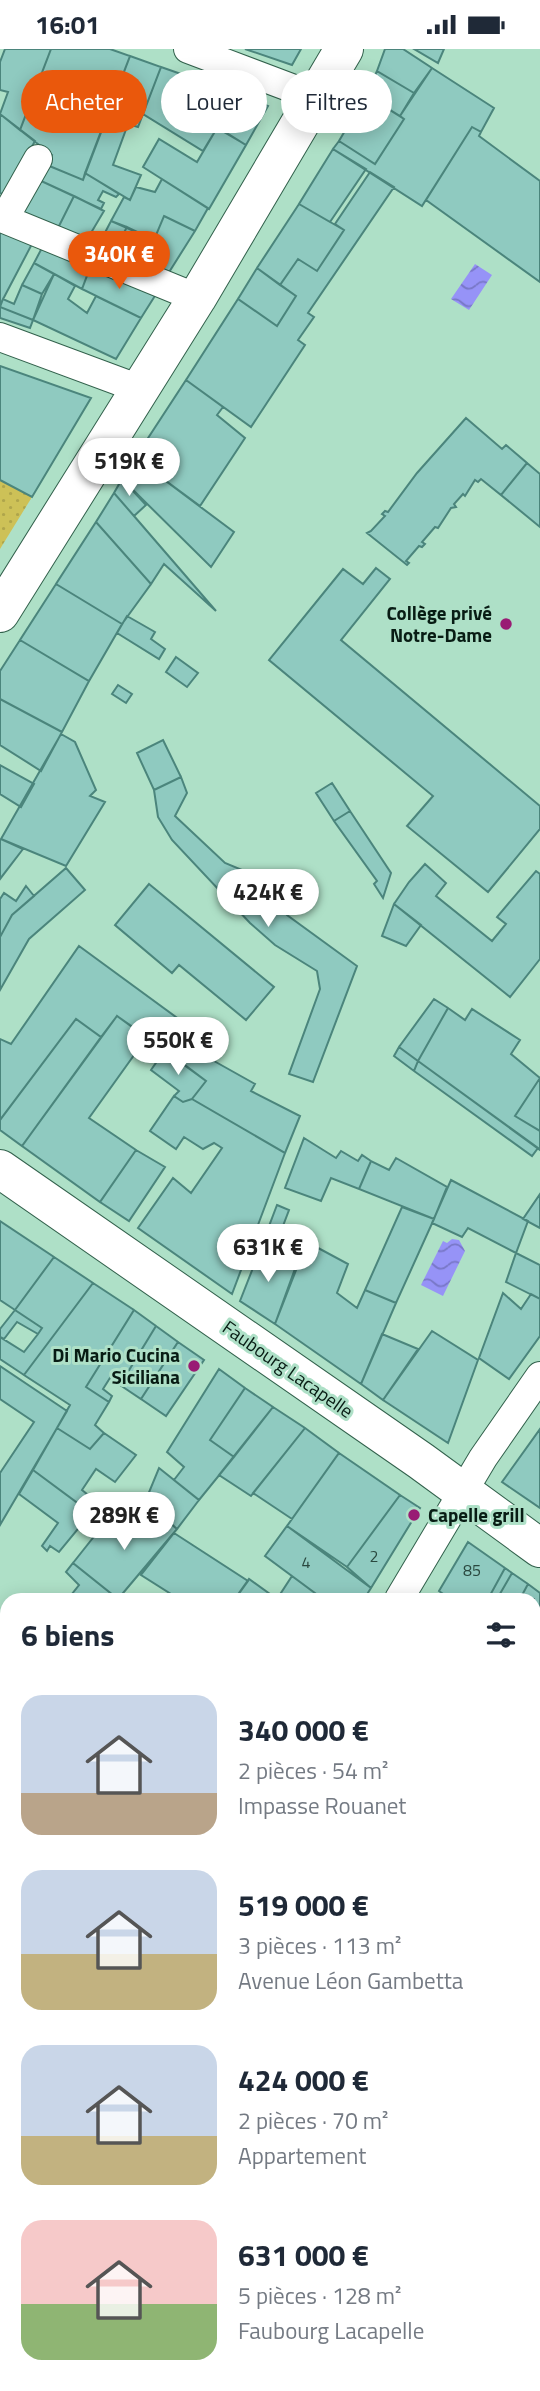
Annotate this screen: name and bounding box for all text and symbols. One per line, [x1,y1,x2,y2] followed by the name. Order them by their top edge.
[35,5,100,44] text: 16:01
[21,70,147,133] chip: Acheter
[161,70,267,133] chip: Louer
[281,70,392,133] chip: Filtres
[62,231,176,291] pin: 340K €
[84,236,154,271] text: 340K €
[72,439,186,498] pin: 519K €
[94,443,164,478] text: 519K €
[386,598,492,649] place label: Collège privé Notre-Dame
[498,616,514,632] marker: Collège privé Notre-Dame
[211,869,325,929] pin: 424K €
[233,874,303,909] text: 424K €
[121,1017,235,1077] pin: 550K €
[143,1022,213,1057] text: 550K €
[211,1225,325,1284] pin: 631K €
[233,1229,303,1264] text: 631K €
[217,1313,360,1425] street label: Faubourg Lacapelle
[52,1340,180,1391] place label: Di Mario Cucina Siciliana
[186,1358,202,1374] marker: Di Mario Cucina Siciliana
[67,1493,181,1552] pin: 289K €
[89,1497,159,1532] text: 289K €
[428,1500,525,1529] place label: Capelle grill
[406,1507,422,1523] marker: Capelle grill
[370,1544,378,1568] house number: 2
[302,1550,311,1574] house number: 4
[463,1558,481,1582] house number: 85
[21,1612,115,1658] text: 6 biens
[482,1616,520,1654] icon: filters
[238,1707,369,1753] text: 340 000 €
[77,1723,161,1807] icon: home
[238,1753,389,1788] text: 2 pièces · 54 m²
[238,1788,406,1823] text: Impasse Rouanet
[238,1882,369,1928] text: 519 000 €
[77,1898,161,1982] icon: home
[238,1928,401,1963] text: 3 pièces · 113 m²
[238,1963,463,1998] text: Avenue Léon Gambetta
[238,2057,369,2103] text: 424 000 €
[77,2073,161,2157] icon: home
[238,2103,389,2138] text: 2 pièces · 70 m²
[238,2138,366,2173] text: Appartement
[238,2232,369,2278] text: 631 000 €
[77,2248,161,2332] icon: home
[238,2278,401,2313] text: 5 pièces · 128 m²
[238,2313,424,2348] text: Faubourg Lacapelle

